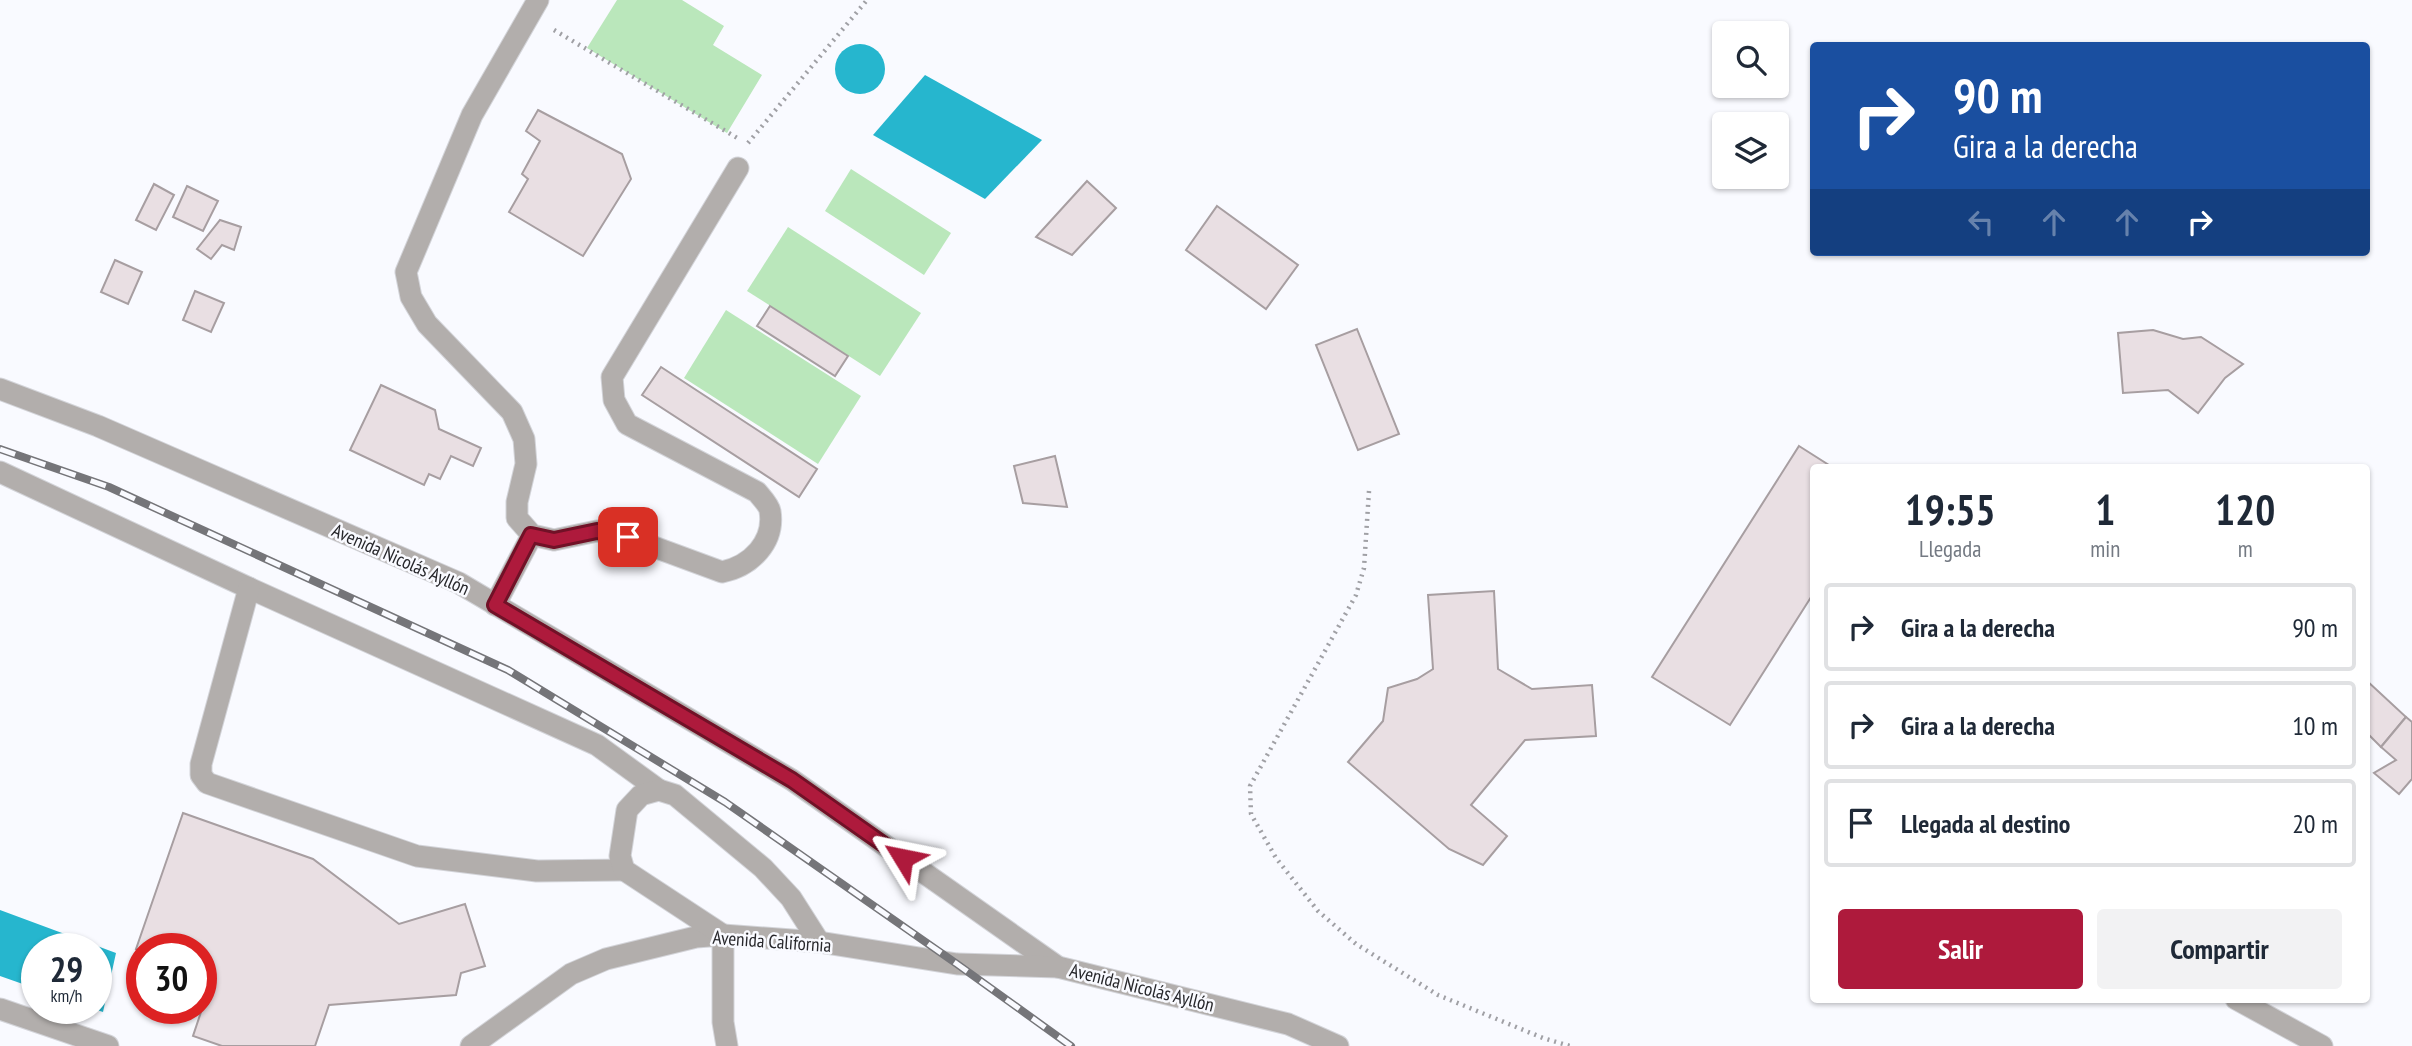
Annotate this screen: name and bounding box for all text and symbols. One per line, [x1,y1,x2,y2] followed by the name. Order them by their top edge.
[1712,21,1789,189] map controls
[1712,21,1789,98] button: search
[1953,63,2042,127] text: 90 m
[1838,70,1929,161] icon: right
[1712,112,1789,189] button: layers
[1953,125,2138,167] text: Gira a la derecha
[1962,203,2000,241] icon: left
[2035,203,2073,241] icon: ahead
[2108,203,2146,241] icon: ahead
[2181,203,2219,241] icon: right
[1905,482,1996,537] text: 19:55
[2095,482,2115,537] text: 1
[2215,482,2275,537] text: 120
[598,507,658,567] pin
[329,518,473,600] street label: Avenida Nicolás Ayllón
[609,518,647,556] icon: arrive
[1919,534,1981,563] text: Llegada
[2090,534,2120,563] text: min
[2238,534,2253,563] text: m
[1842,608,1880,646] icon: right
[1901,611,2055,644] text: Gira a la derecha
[2292,611,2338,644] text: 90 m
[1842,706,1880,744] icon: right
[1901,709,2055,742] text: Gira a la derecha
[2292,709,2338,742] text: 10 m
[1842,804,1880,842] icon: arrive
[1901,807,2070,840] text: Llegada al destino
[2292,807,2338,840] text: 20 m
[866,821,940,895] position arrow
[1838,909,2083,989] button: Salir
[2097,909,2342,989] button: Compartir
[712,925,832,957] street label: Avenida California
[126,933,217,1024] speed limit sign: 30
[50,946,83,992] text: 29
[1067,957,1217,1017] street label: Avenida Nicolás Ayllón
[51,984,82,1007] text: km/h

